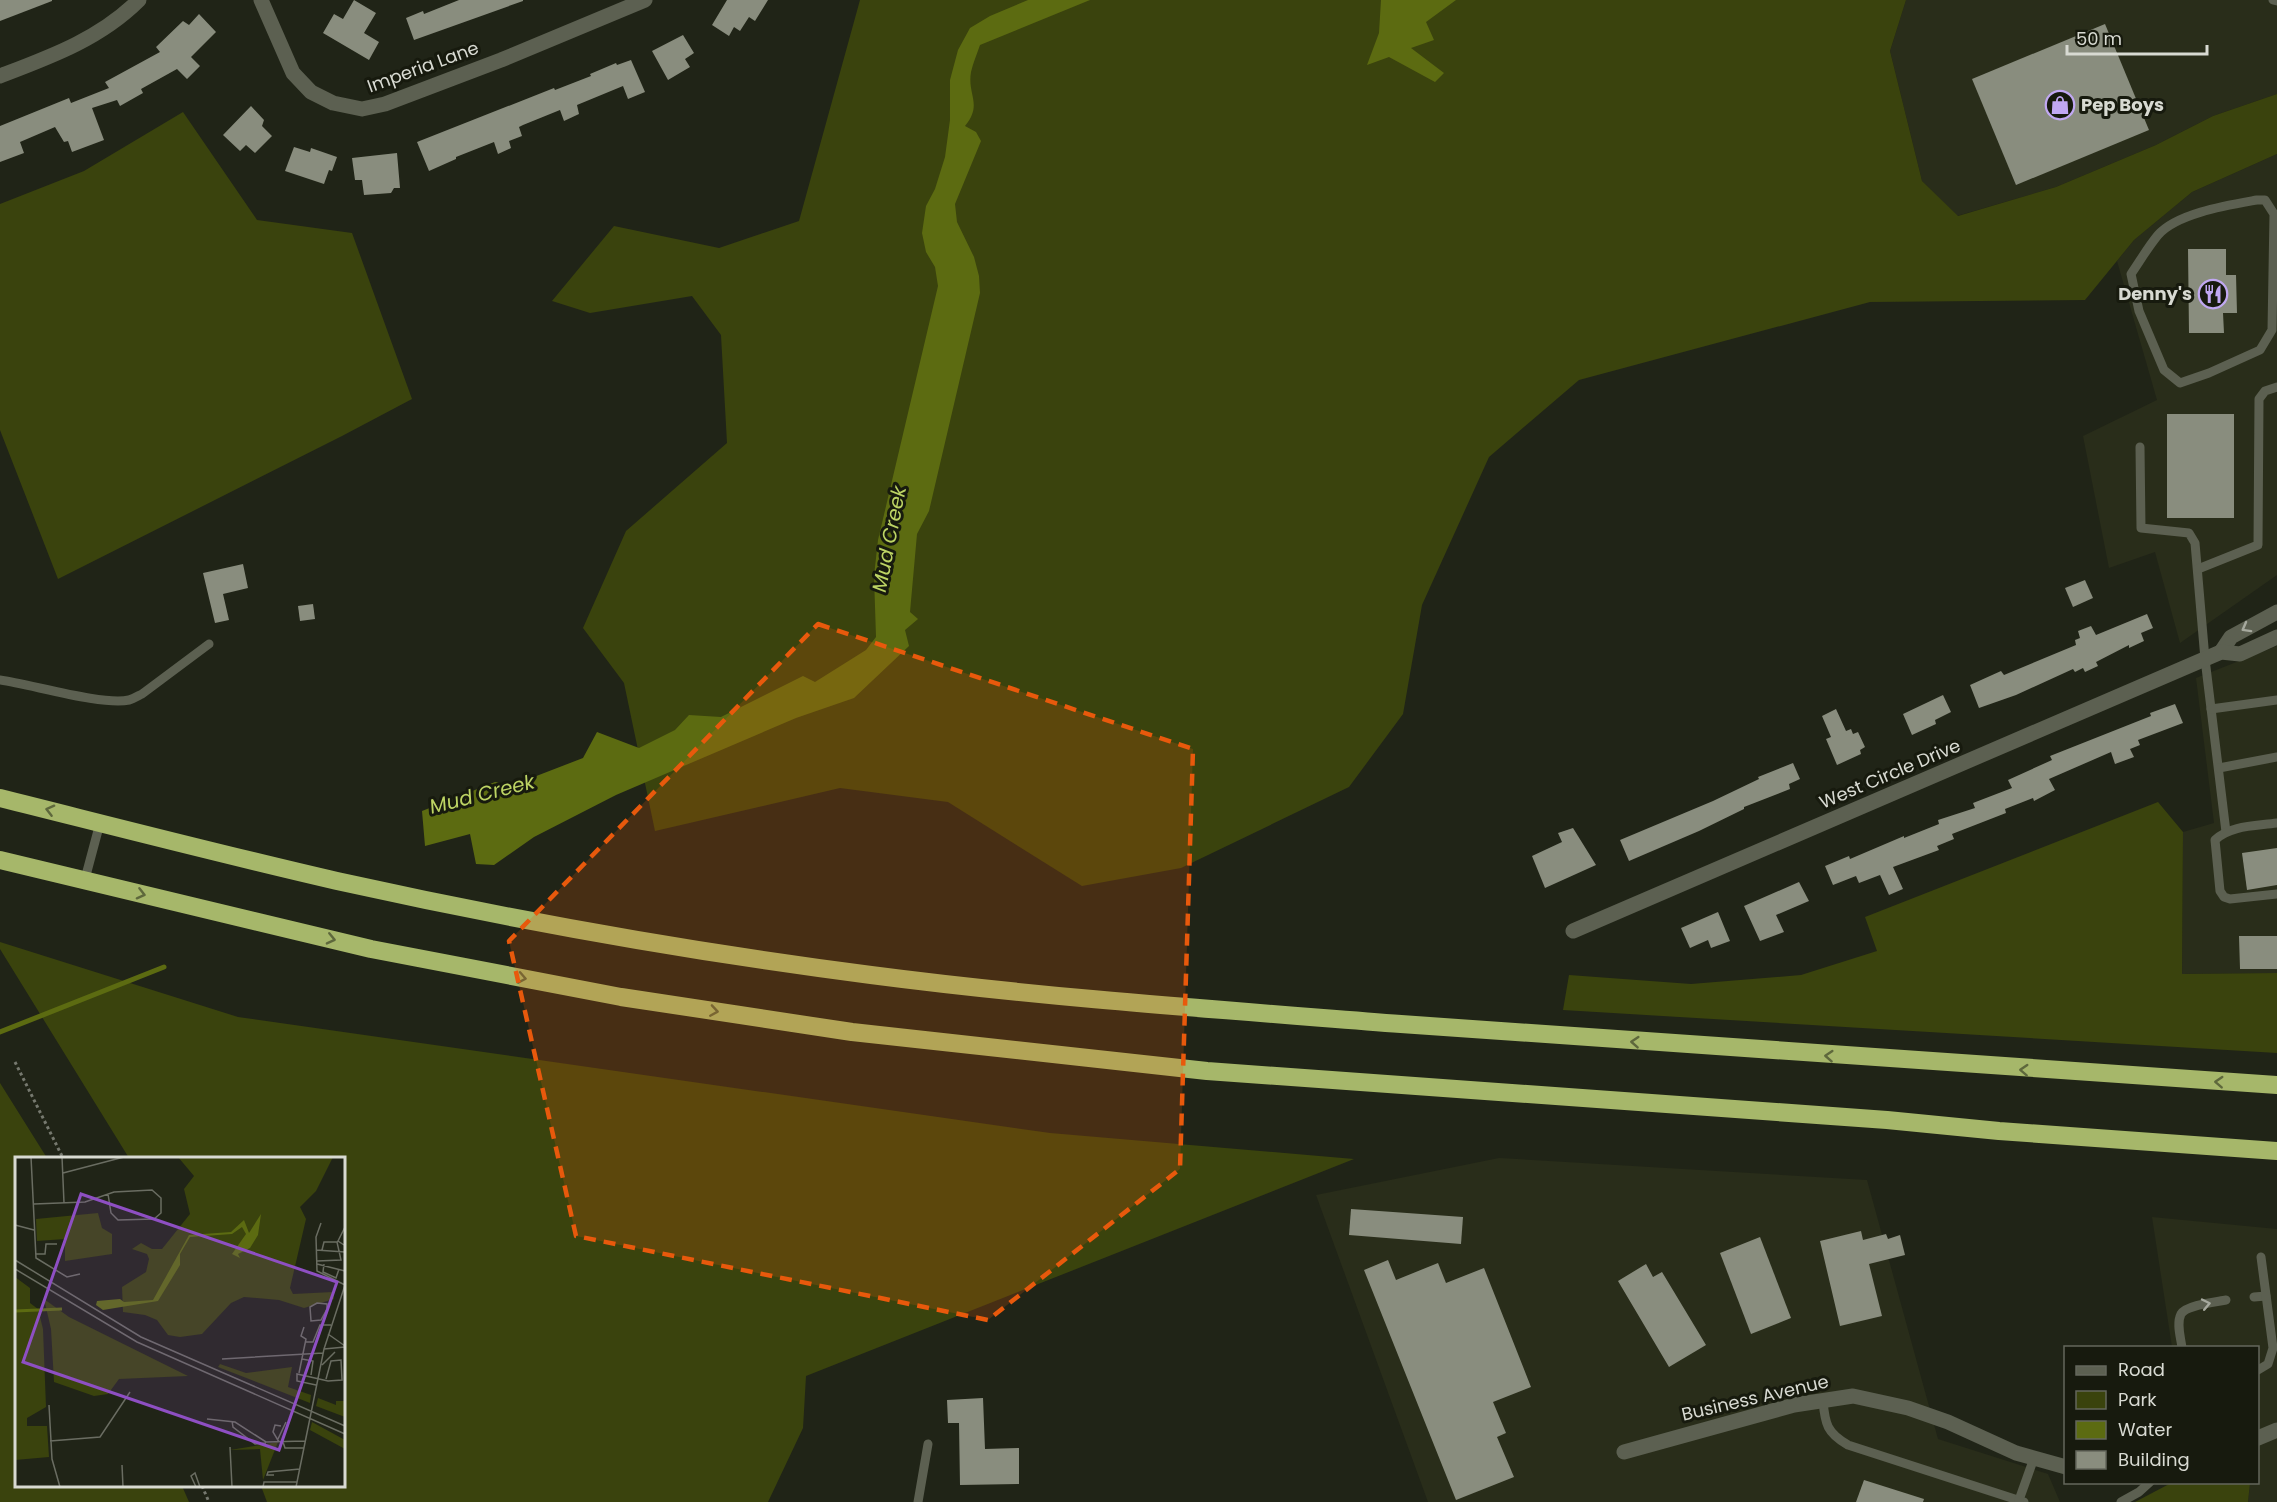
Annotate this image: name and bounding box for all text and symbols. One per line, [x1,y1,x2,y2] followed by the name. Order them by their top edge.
[2067,18,2206,56] scale bar
[2076,26,2122,51] text: 50 m
[364,35,482,98] street label: Imperia Lane
[2044,89,2076,121] shop icon: Pep Boys
[2081,92,2164,117] place label: Pep Boys
[2197,278,2229,310] restaurant icon: Denny's
[2118,281,2192,306] place label: Denny's
[865,482,913,594] water label: Mud Creek
[2242,621,2252,632] one-way arrow
[1815,733,1964,815] street label: West Circle Drive
[426,767,539,821] water label: Mud Creek
[45,805,55,818] one-way arrow
[136,886,146,899] one-way arrow
[326,932,336,945] one-way arrow
[517,971,527,984] one-way arrow
[709,1004,719,1017] one-way arrow
[1630,1036,1639,1049] one-way arrow
[1825,1050,1834,1063] one-way arrow
[2019,1063,2028,1076] one-way arrow
[2214,1075,2223,1088] one-way arrow
[15,1157,345,1487] inset map
[2201,1298,2211,1311] one-way arrow
[2064,1346,2259,1484] legend
[2118,1357,2165,1382] text: Road
[1679,1368,1831,1427] street label: Business Avenue
[2118,1387,2157,1412] text: Park
[2118,1417,2172,1442] text: Water
[2118,1447,2190,1472] text: Building

